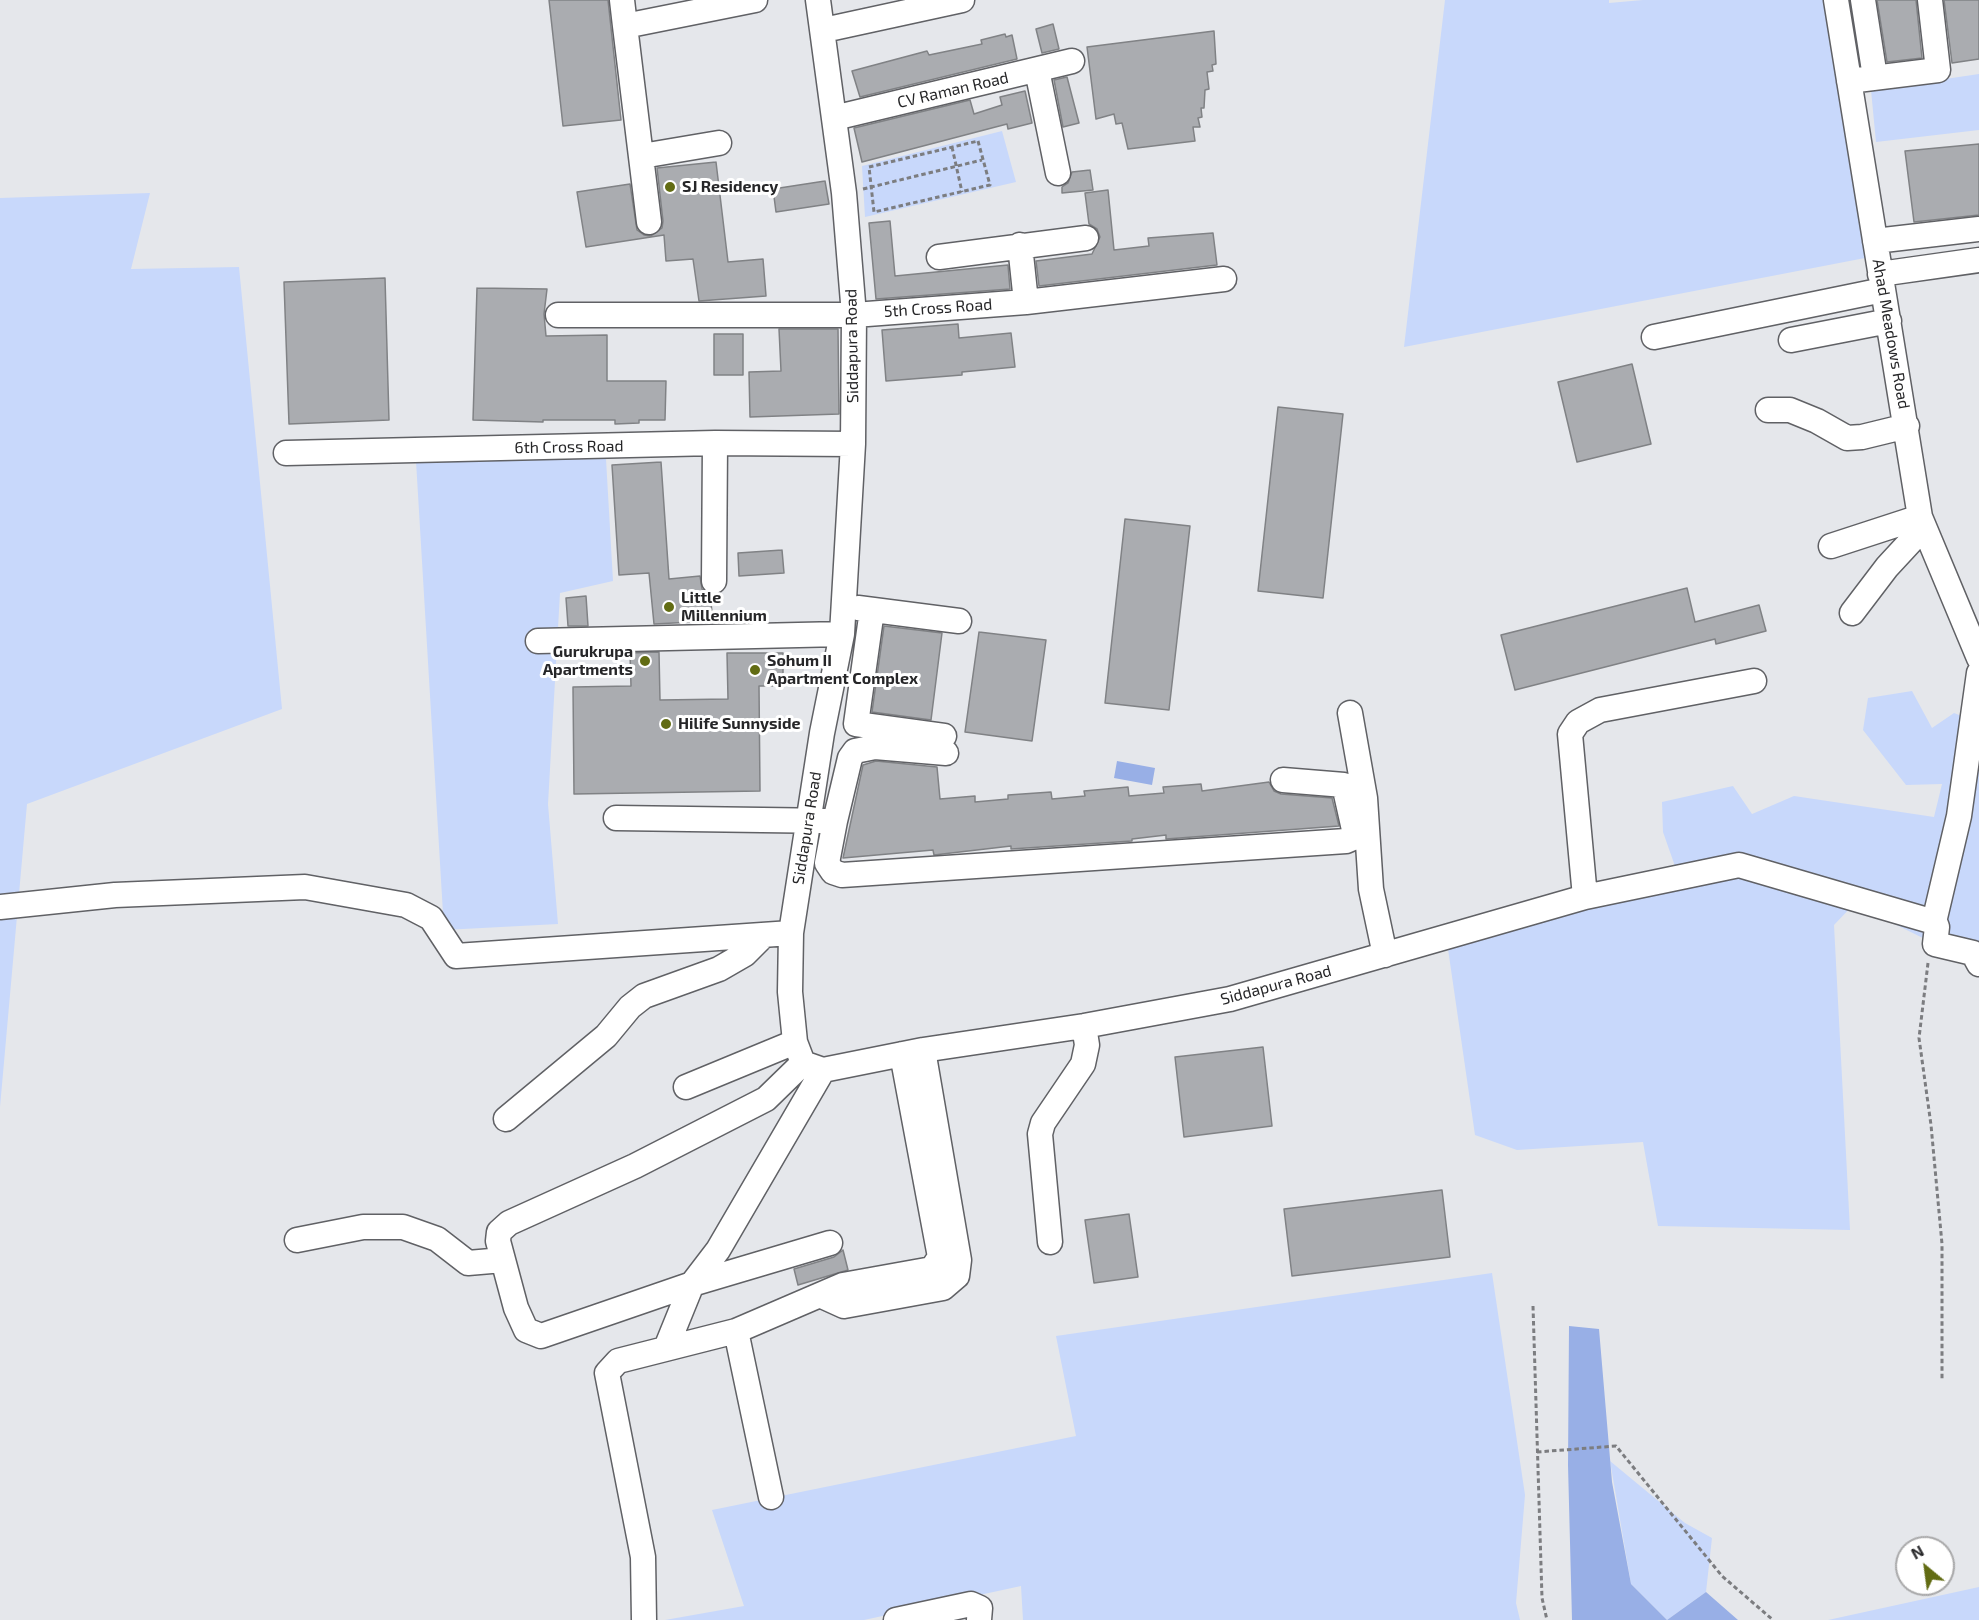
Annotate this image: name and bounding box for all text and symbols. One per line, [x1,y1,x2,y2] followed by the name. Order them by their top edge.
[895,68,1011,112] street label: CV Raman Road
[682,177,778,197] place label: SJ Residency
[663,180,677,194] marker: SJ Residency
[1868,257,1914,411] street label: Ahad Meadows Road
[841,289,863,403] street label: Siddapura Road
[883,295,993,321] street label: 5th Cross Road
[514,436,624,458] street label: 6th Cross Road
[681,588,767,626] place label: Little Millennium
[662,600,676,614] marker: Little Millennium
[543,642,633,680] place label: Gurukrupa Apartments
[767,651,918,689] place label: Sohum II Apartment Complex
[638,654,652,668] marker: Gurukrupa Apartments
[748,663,762,677] marker: Sohum II Apartment Complex
[678,714,801,734] place label: Hilife Sunnyside
[659,717,673,731] marker: Hilife Sunnyside
[789,770,825,886] street label: Siddapura Road
[1218,961,1334,1009] street label: Siddapura Road
[1895,1536,1955,1596] north arrow
[1907,1540,1927,1563] text: N

